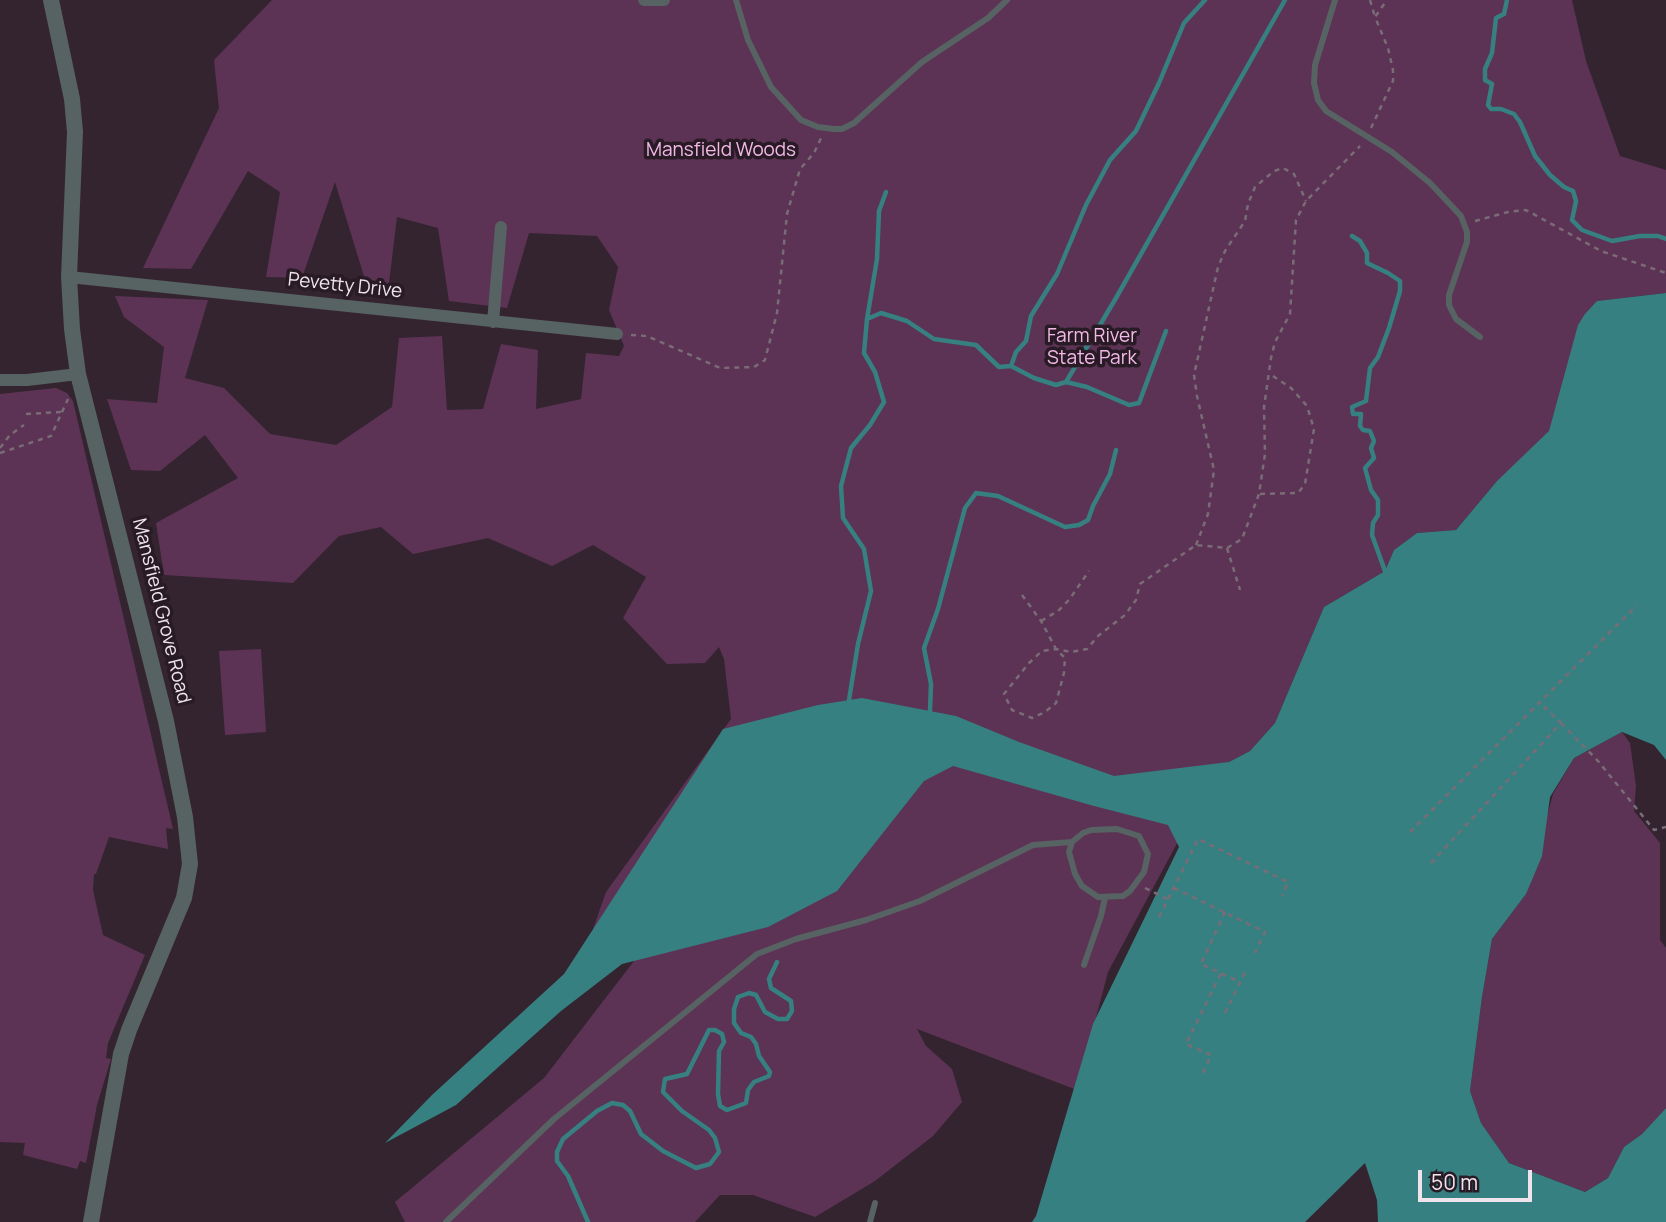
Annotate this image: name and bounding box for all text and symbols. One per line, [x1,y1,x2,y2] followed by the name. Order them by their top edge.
[646,140,796,162] park label: Mansfield Woods
[287,269,403,303] street label: Pevetty Drive
[1047,326,1137,370] park label: Farm River State Park
[127,516,195,706] street label: Mansfield Grove Road
[1421,1156,1535,1200] scale bar
[1431,1168,1478,1196] text: 50 m

